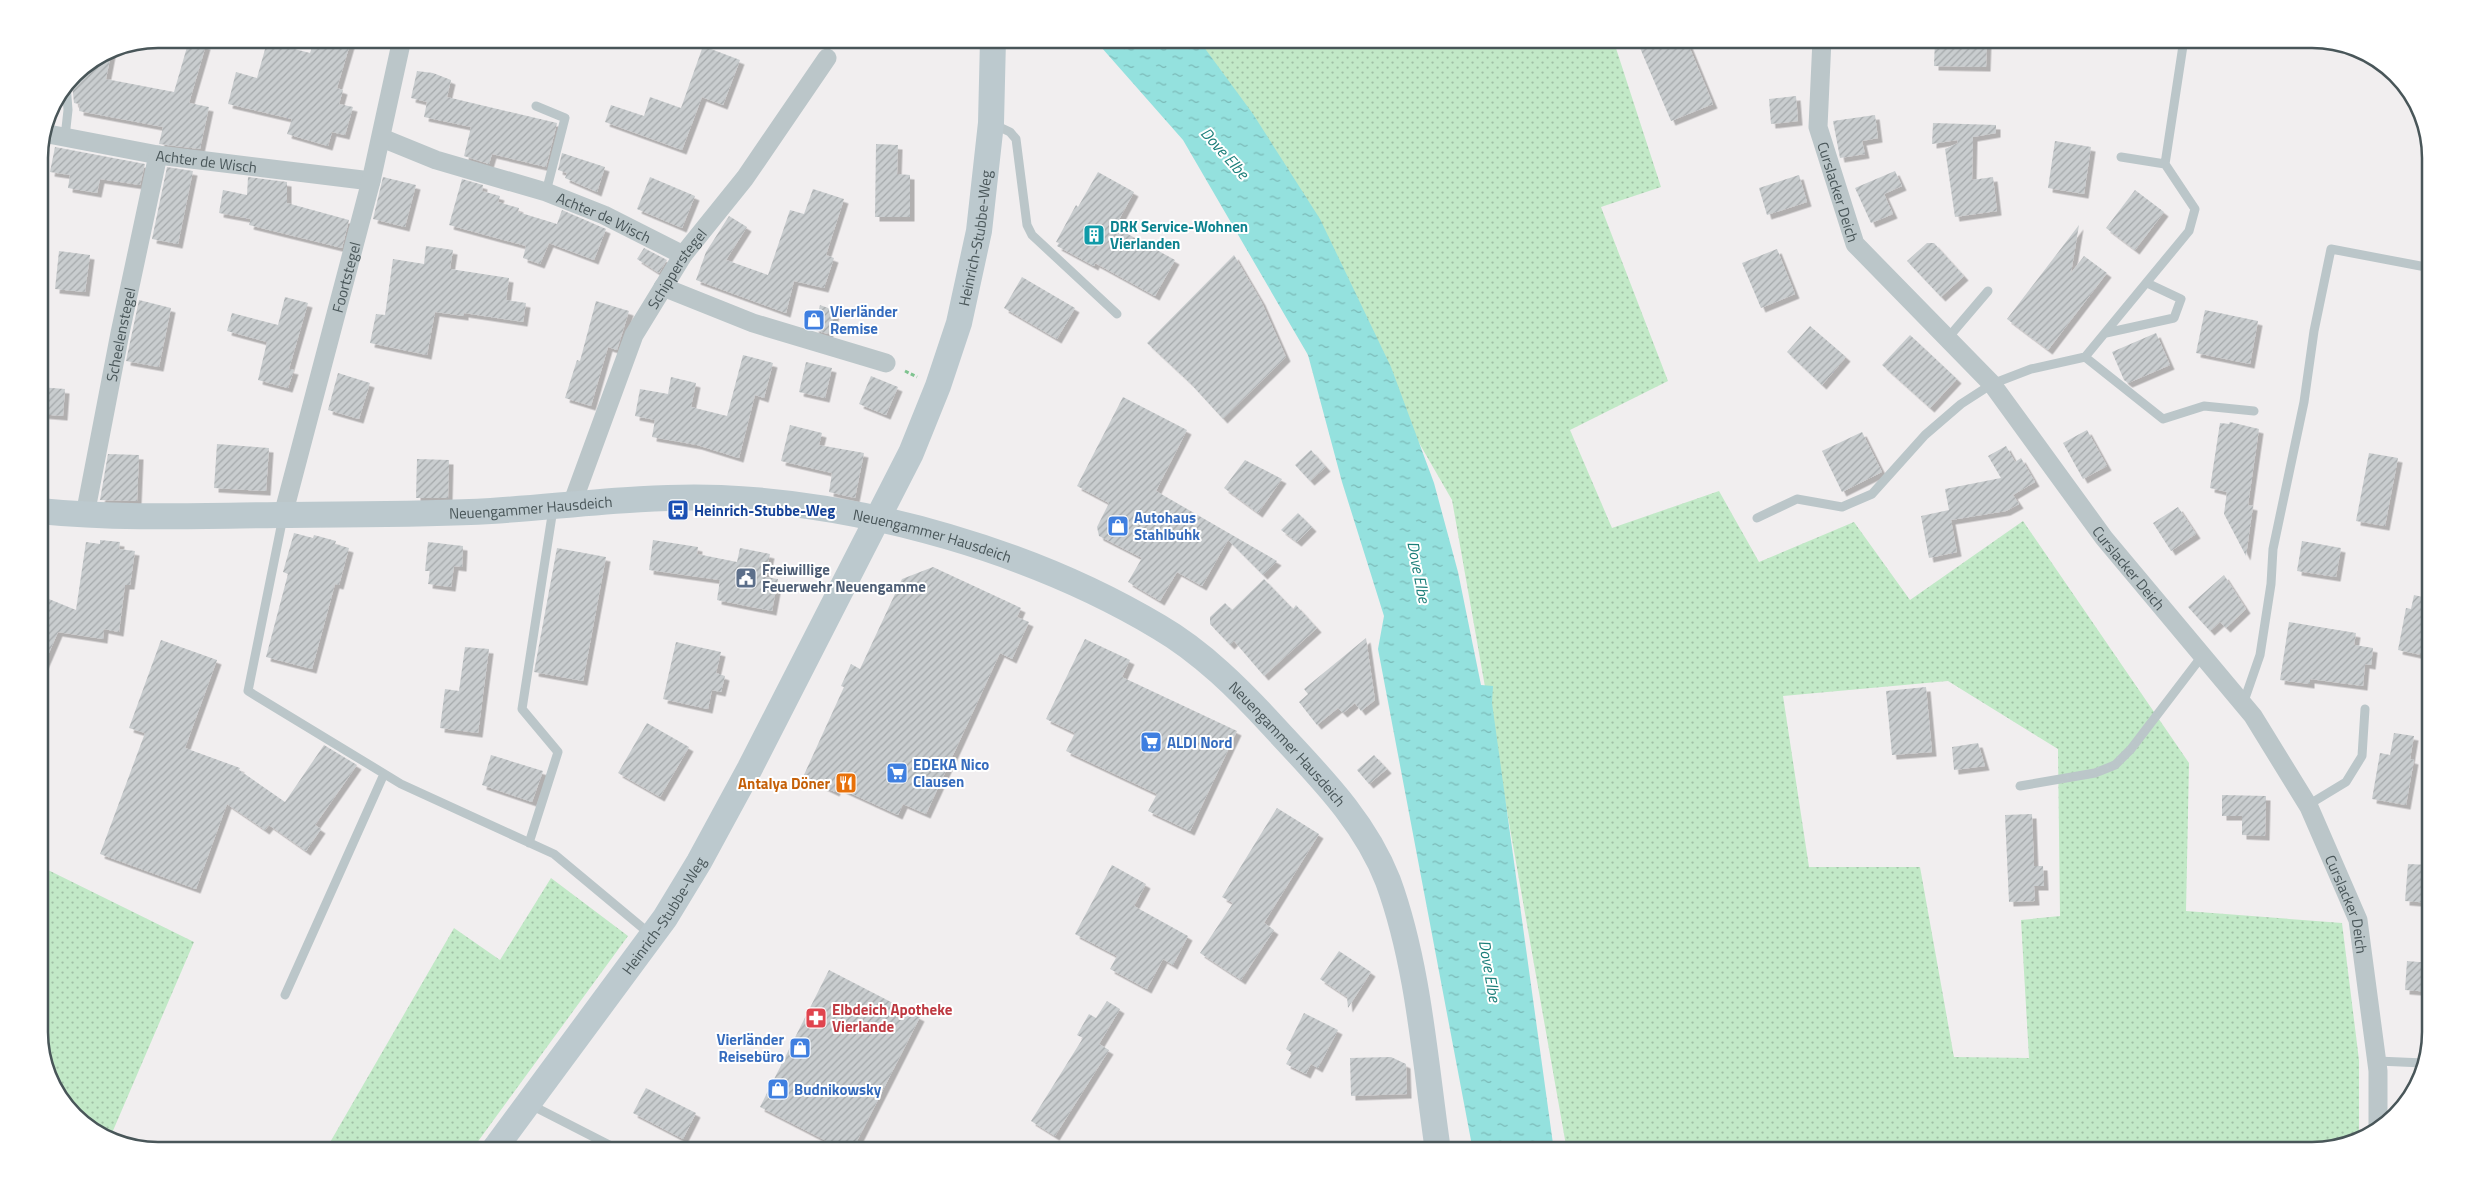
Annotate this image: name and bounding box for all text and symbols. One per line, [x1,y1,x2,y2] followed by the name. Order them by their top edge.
[1195,122,1256,185] water label: Dove Elbe
[1812,139,1865,245] street label: Curslacker Deich
[155,143,258,179] street label: Achter de Wisch
[952,169,997,308] street label: Heinrich-Stubbe-Weg
[553,186,655,249] street label: Achter de Wisch
[1110,215,1248,255] place label: DRK Service-Wohnen Vierlanden
[641,223,712,313] street label: Schipperstegel
[1082,223,1106,247] building icon: DRK Service-Wohnen Vierlanden
[325,239,366,315] street label: Foortstegel
[99,285,141,383] street label: Scheelenstegel
[830,300,898,340] place label: Vierländer Remise
[802,308,826,332] shop icon: Vierländer Remise
[449,490,613,524] street label: Neuengammer Hausdeich
[666,498,690,522] bus stop icon: Heinrich-Stubbe-Weg
[694,499,835,522] place label: Heinrich-Stubbe-Weg
[851,502,1015,568] street label: Neuengammer Hausdeich
[1134,506,1200,546] place label: Autohaus Stahlbuhk
[1106,514,1130,538] shop icon: Autohaus Stahlbuhk
[2087,521,2171,615] street label: Curslacker Deich
[1401,539,1437,606] water label: Dove Elbe
[762,558,926,598] place label: Freiwillige Feuerwehr Neuengamme
[734,566,758,590] public building icon: Freiwillige Feuerwehr Neuengamme
[1224,675,1352,811] street label: Neuengammer Hausdeich
[1139,730,1163,754] supermarket icon: ALDI Nord
[1167,731,1232,754] place label: ALDI Nord
[913,753,989,793] place label: EDEKA Nico Clausen
[885,761,909,785] supermarket icon: EDEKA Nico Clausen
[834,771,858,795] restaurant icon: Antalya Döner
[738,772,830,795] place label: Antalya Döner
[2320,851,2374,955] street label: Curslacker Deich
[616,852,711,979] street label: Heinrich-Stubbe-Weg
[1473,938,1508,1005] water label: Dove Elbe
[832,998,953,1038] place label: Elbdeich Apotheke Vierlande
[804,1006,828,1030] pharmacy icon: Elbdeich Apotheke Vierlande
[716,1028,784,1068] place label: Vierländer Reisebüro
[788,1036,812,1060] shop icon: Vierländer Reisebüro
[766,1077,790,1101] shop icon: Budnikowsky
[794,1078,882,1101] place label: Budnikowsky

